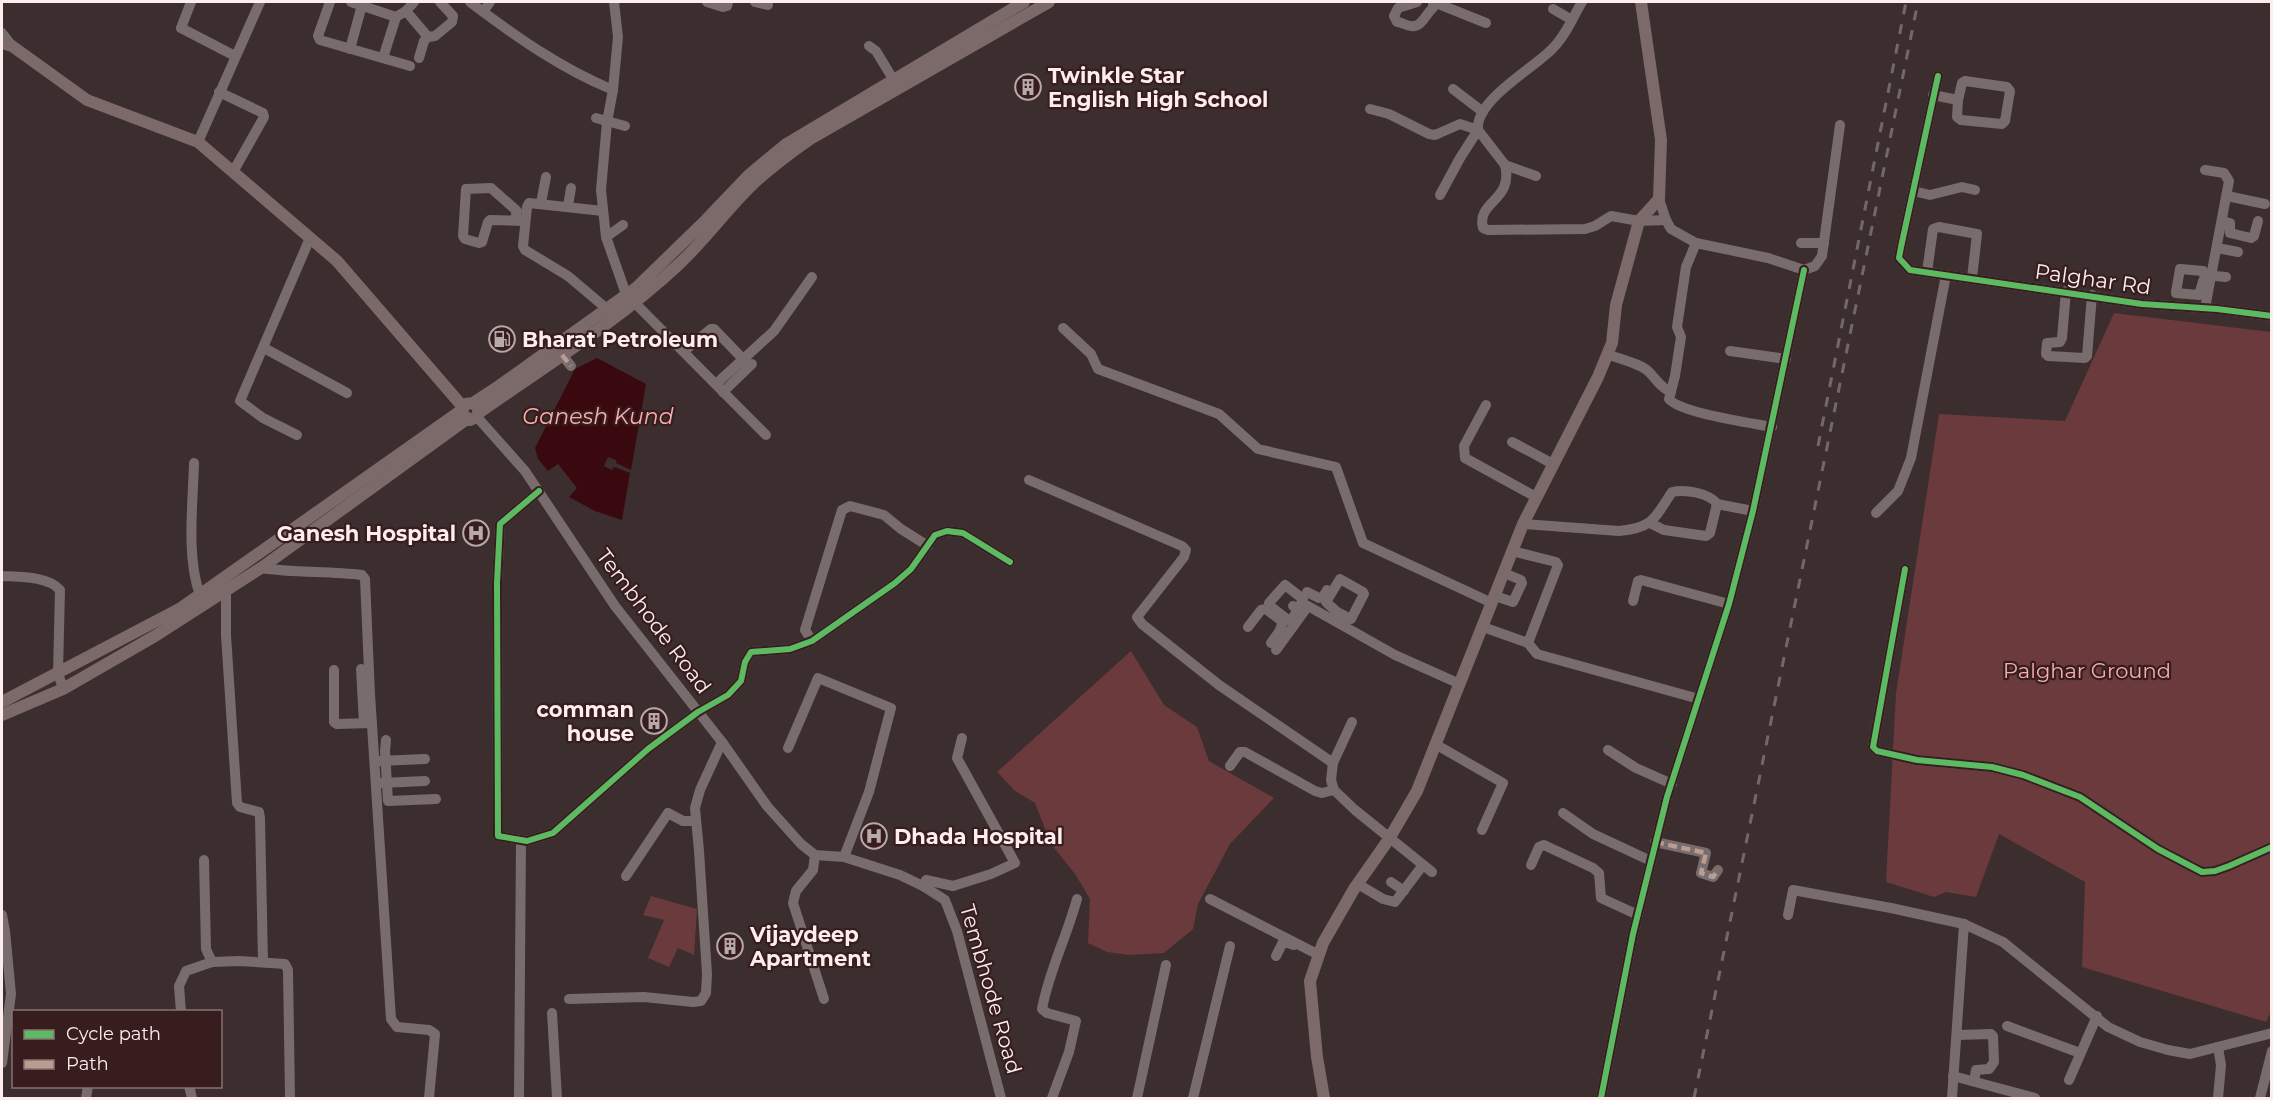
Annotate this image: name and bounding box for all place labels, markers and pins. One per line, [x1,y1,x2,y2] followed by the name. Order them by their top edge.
[1048,63,1268,112] place label: Twinkle Star English High School
[1013,72,1043,102] building icon: Twinkle Star English High School
[487,324,517,354] fuel station icon: Bharat Petroleum
[522,327,718,352] place label: Bharat Petroleum
[461,518,491,548] hospital icon: Ganesh Hospital
[277,521,456,546] place label: Ganesh Hospital
[536,697,634,746] place label: comman house
[639,706,669,736] building icon: comman house
[859,821,889,851] hospital icon: Dhada Hospital
[894,824,1063,849] place label: Dhada Hospital
[749,922,871,971] place label: Vijaydeep Apartment
[715,931,745,961] building icon: Vijaydeep Apartment

